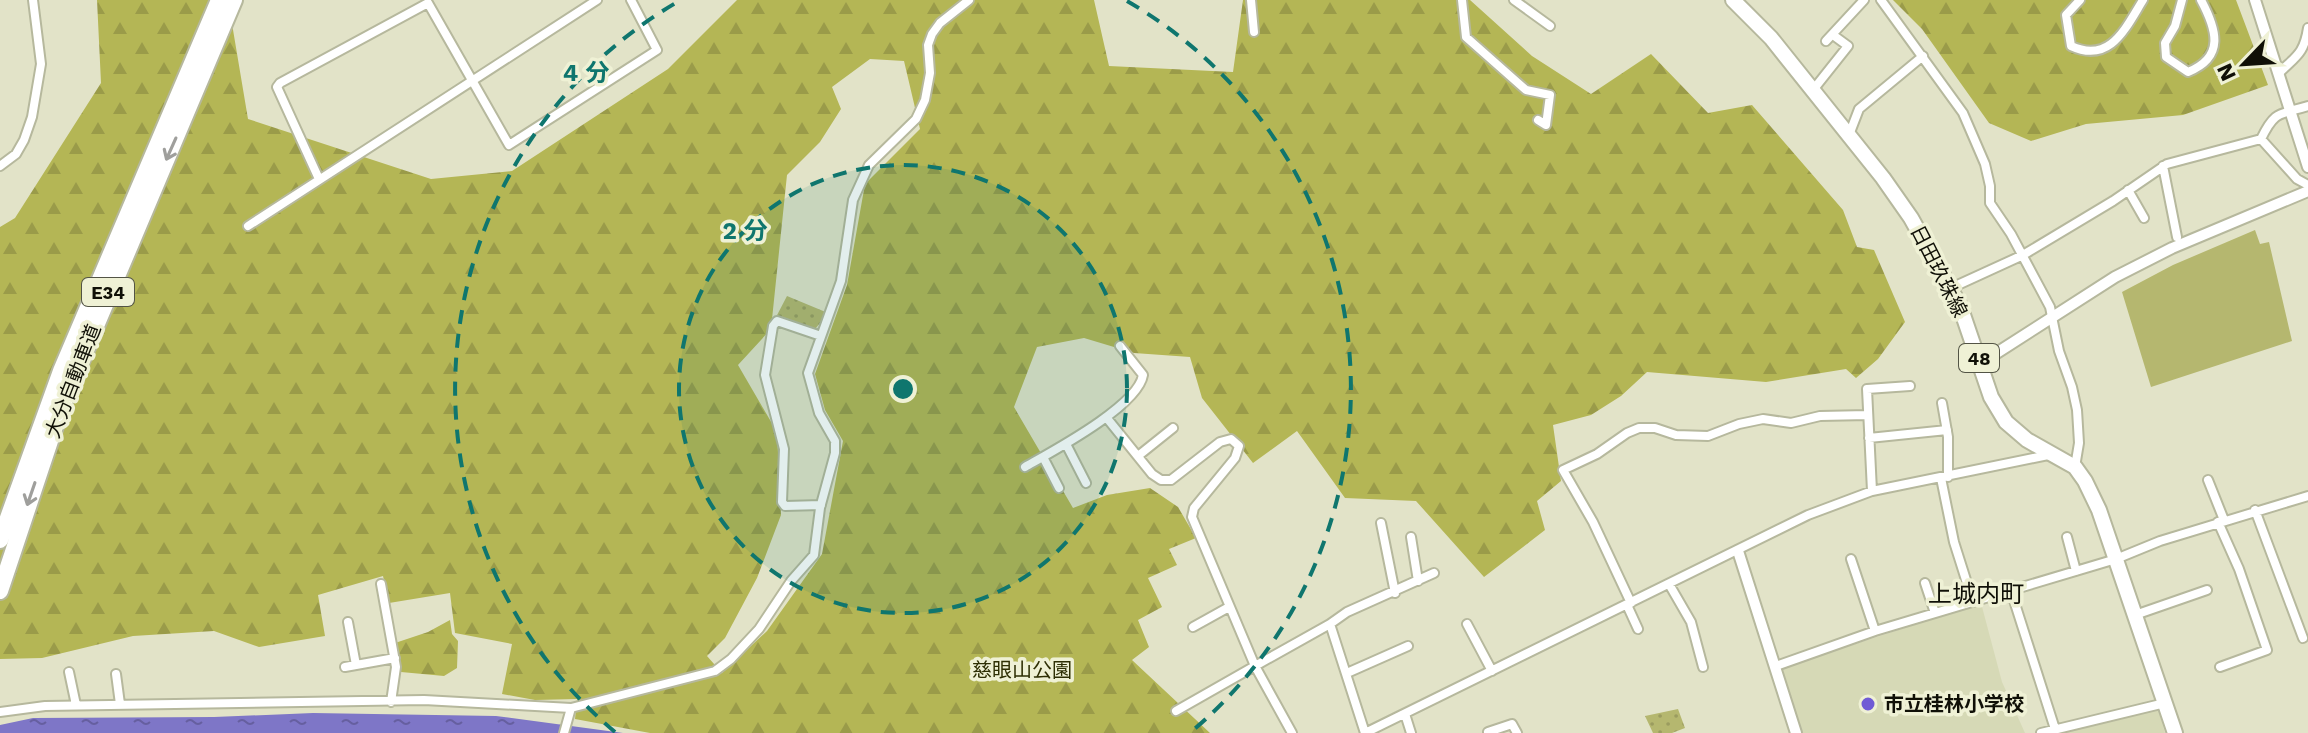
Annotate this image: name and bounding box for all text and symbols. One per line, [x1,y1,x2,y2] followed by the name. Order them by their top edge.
[2204,24,2284,104] north arrow
[563,59,609,87] text: 4 分
[2212,60,2241,85] text: N
[163,137,178,161] one-way arrow
[722,217,768,245] text: 2 分
[1906,221,1972,321] street label: 日田玖珠線
[82,278,134,306] road number: E34
[40,321,106,441] street label: 大分自動車道
[1959,344,1999,372] road number: 48
[889,375,917,403] centre of rings
[22,481,37,506] one-way arrow
[1928,580,2024,608] district label: 上城内町
[972,658,1072,682] park label: 慈眼山公園
[1884,692,2024,716] place label: 市立桂林小学校
[1859,695,1877,713] marker: 市立桂林小学校

